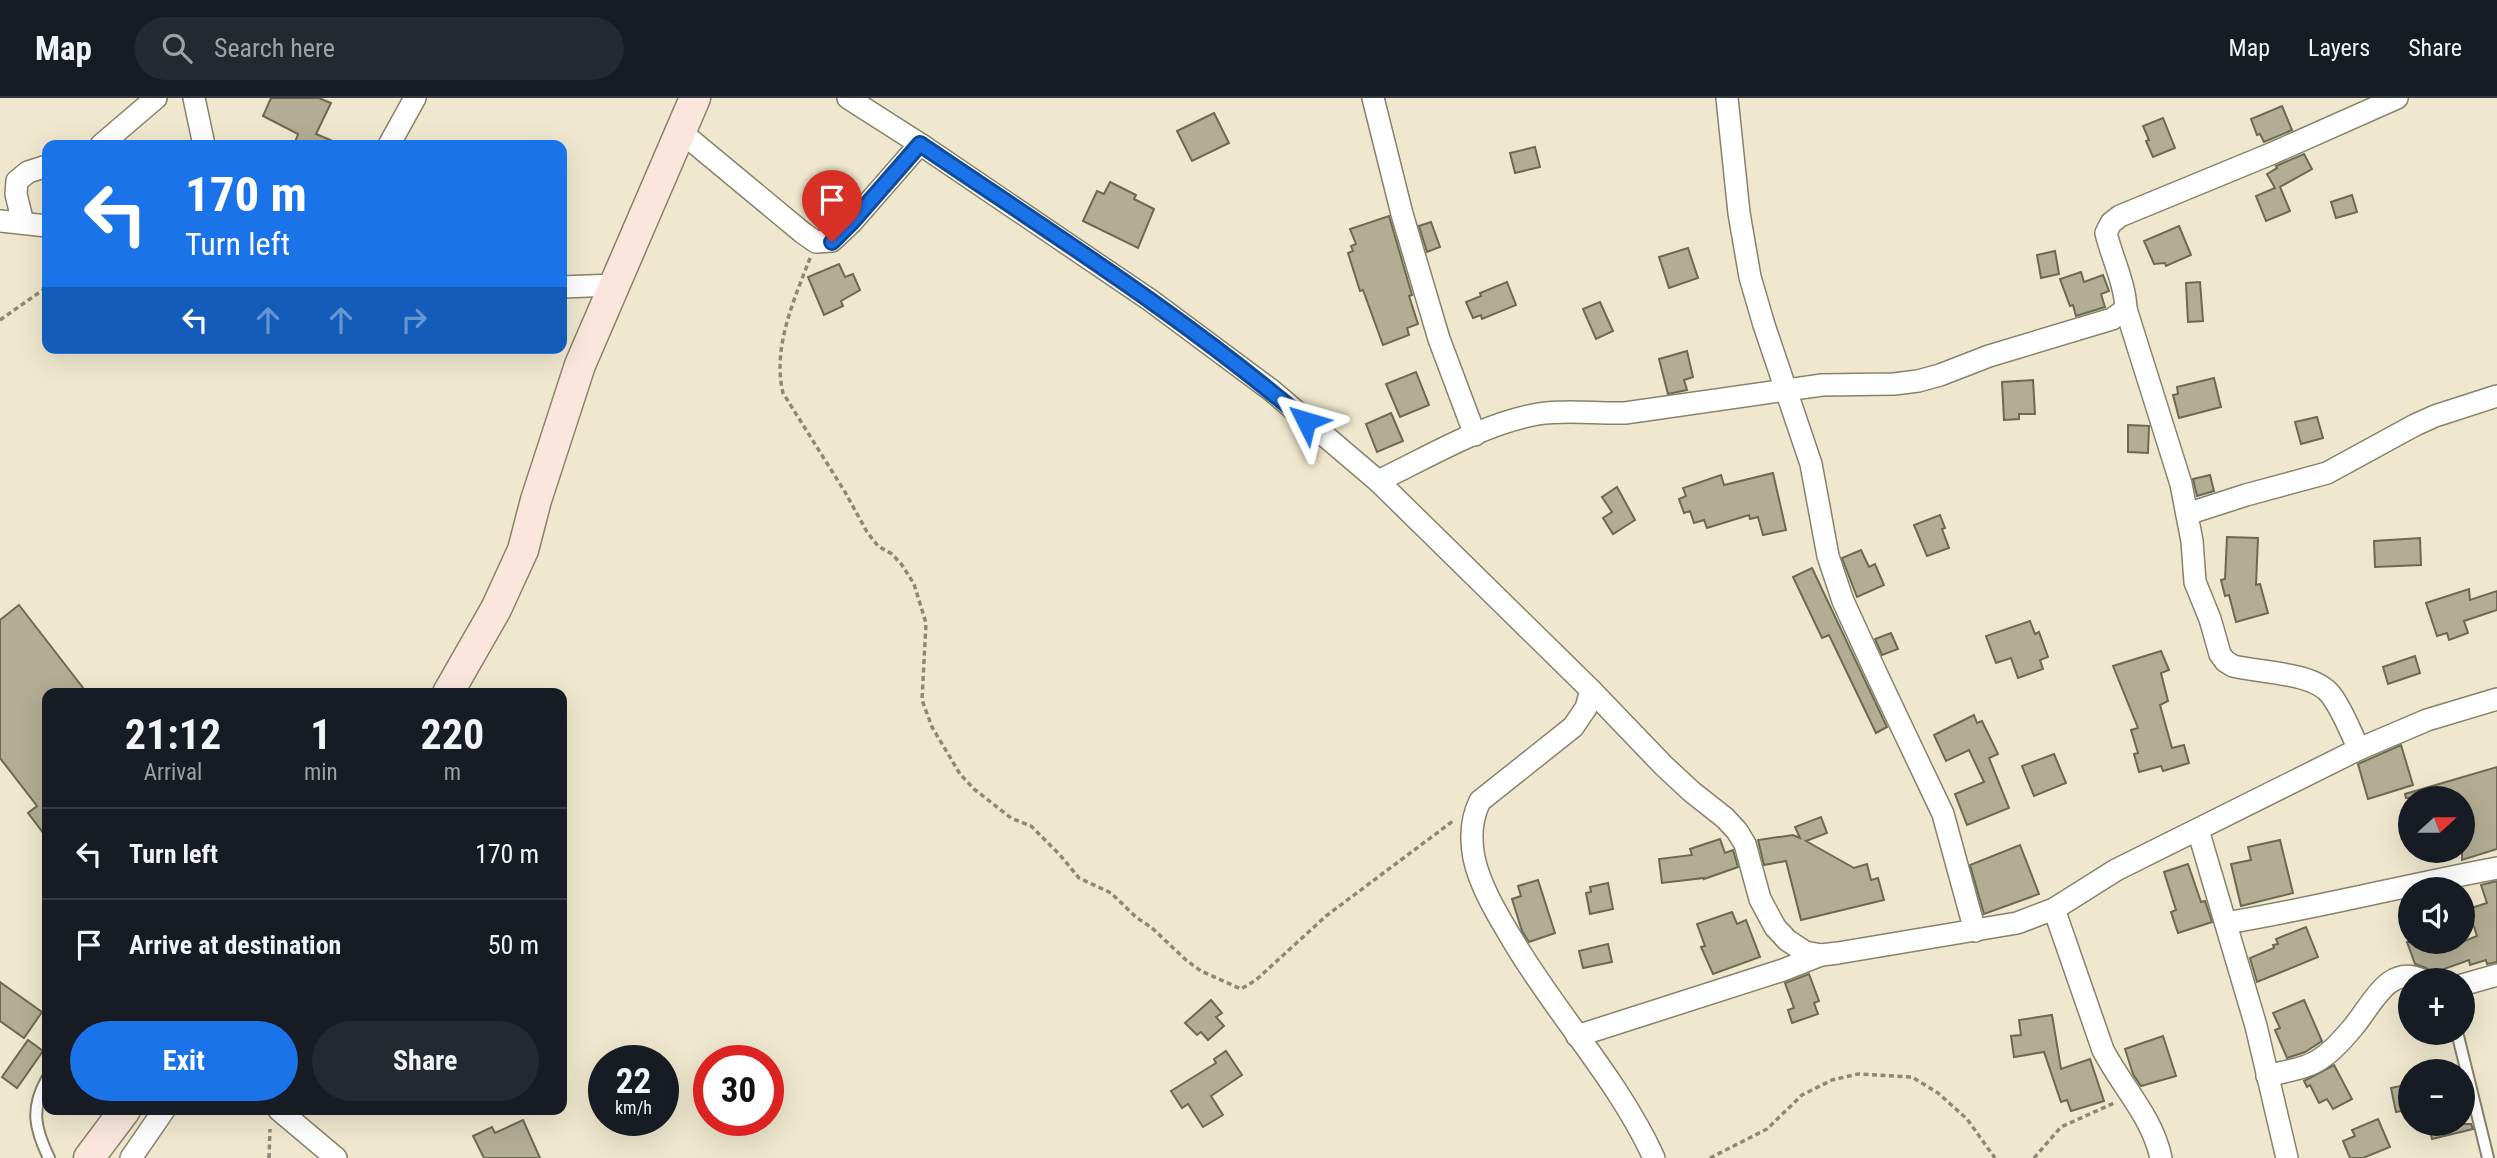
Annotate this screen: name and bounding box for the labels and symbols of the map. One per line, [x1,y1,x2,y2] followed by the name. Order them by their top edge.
[802,170,862,242] pin
[1269,384,1343,458] position arrow
[2398,786,2474,863] north arrow
[693,1045,784,1136] speed limit sign: 30

